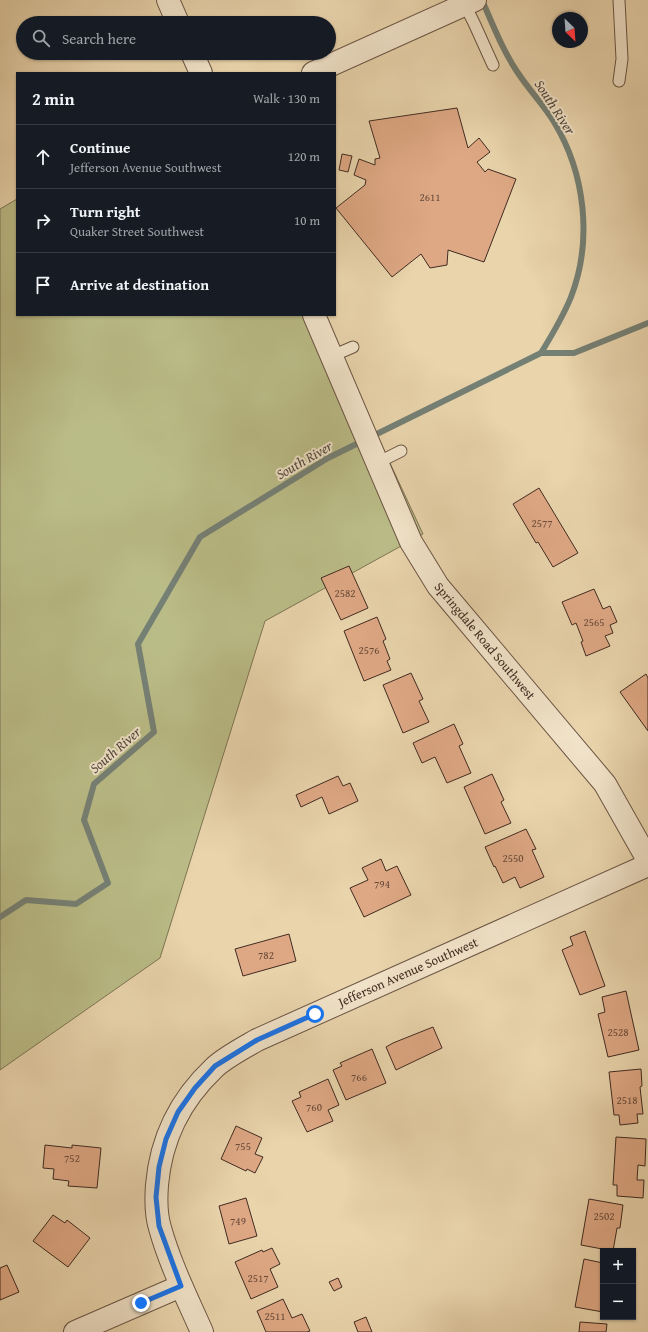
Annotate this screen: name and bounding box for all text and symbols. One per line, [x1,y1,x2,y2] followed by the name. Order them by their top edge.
[552,12,588,48] north arrow
[16,16,336,60] search box
[30,27,52,49] icon: search
[62,28,136,49] text: Search here
[530,76,581,139] water label: South River
[32,86,74,111] text: 2 min
[253,89,320,108] text: Walk · 130 m
[70,137,131,158] text: Continue
[32,146,54,168] icon: ahead
[288,147,320,166] text: 120 m
[70,158,221,177] text: Jefferson Avenue Southwest
[419,189,441,205] house number: 2611
[70,201,141,222] text: Turn right
[32,210,54,232] icon: right
[294,211,320,230] text: 10 m
[70,222,204,241] text: Quaker Street Southwest
[32,274,54,296] icon: arrive
[70,274,209,295] text: Arrive at destination
[272,435,337,484] water label: South River
[531,515,553,531] house number: 2577
[430,578,540,704] street label: Springdale Road Southwest
[334,585,356,601] house number: 2582
[583,614,605,630] house number: 2565
[358,642,380,658] house number: 2576
[85,722,146,778] water label: South River
[502,850,524,866] house number: 2550
[374,876,390,892] house number: 794
[333,932,481,1012] street label: Jefferson Avenue Southwest
[258,947,274,963] house number: 782
[306,1005,324,1023] route start
[607,1024,629,1040] house number: 2528
[351,1069,367,1085] house number: 766
[616,1092,638,1108] house number: 2518
[306,1099,322,1115] house number: 760
[235,1138,251,1154] house number: 755
[64,1150,80,1166] house number: 752
[593,1208,615,1224] house number: 2502
[230,1213,246,1229] house number: 749
[600,1248,636,1320] map controls
[600,1248,636,1284] button: +
[247,1270,269,1286] house number: 2517
[600,1284,636,1320] button: −
[132,1294,150,1312] route end
[264,1308,286,1324] house number: 2511

